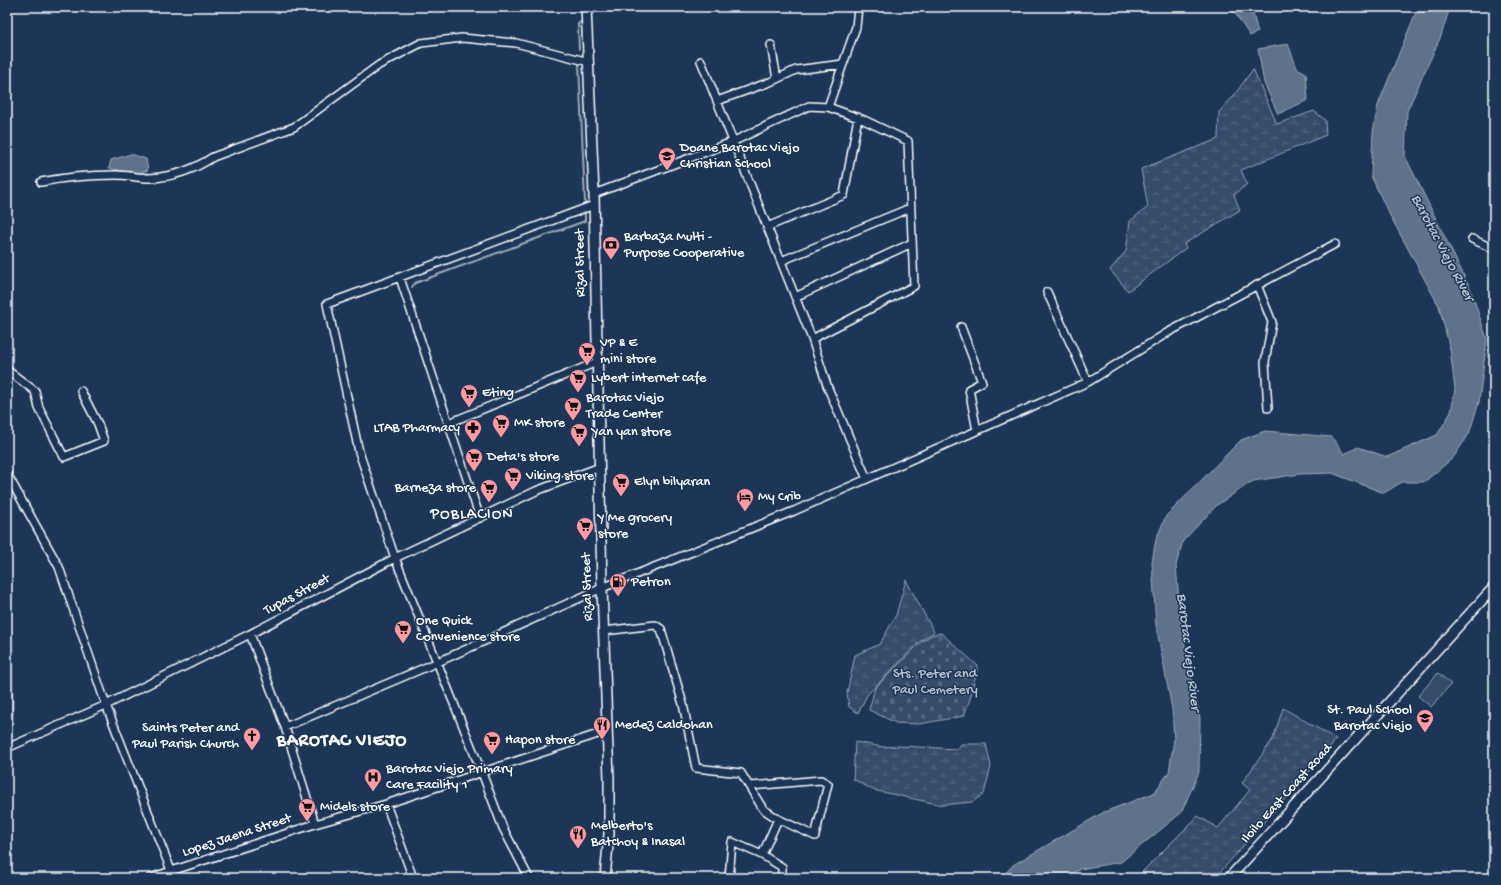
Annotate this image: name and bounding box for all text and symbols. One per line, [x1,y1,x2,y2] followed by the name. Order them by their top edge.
[679,140,799,173] place label: Doane Barotac Viejo Christian School
[657,146,677,171] school or university icon: Doane Barotac Viejo Christian School
[1406,192,1479,307] water label: Barotac Viejo River
[572,228,590,297] street label: Rizal Street
[623,229,745,262] place label: Barbaza Multi - Purpose Cooperative
[601,235,621,260] bank icon: Barbaza Multi - Purpose Cooperative
[599,335,657,368] place label: VP & E mini store
[577,341,597,366] supermarket icon: VP & E mini store
[568,368,588,393] supermarket icon: Lybert internet cafe
[591,370,707,387] place label: Lybert internet cafe
[459,383,479,408] supermarket icon: Eting
[482,385,514,402] place label: Eting
[585,390,664,423] place label: Barotac Viejo Trade Center
[563,396,583,421] supermarket icon: Barotac Viejo Trade Center
[491,413,511,438] supermarket icon: MK store
[514,415,566,432] place label: MK store
[463,418,483,443] pharmacy icon: LTAB Pharmacy
[373,420,460,437] place label: LTAB Pharmacy
[569,422,589,447] supermarket icon: Yan yan store
[590,424,672,441] place label: Yan yan store
[464,447,484,472] supermarket icon: Deta's store
[486,449,560,466] place label: Deta's store
[503,466,523,491] supermarket icon: Viking store
[525,468,595,485] place label: Viking store
[611,472,631,497] supermarket icon: Elyn bilyaran
[634,474,711,491] place label: Elyn bilyaran
[479,478,499,503] supermarket icon: Barneza store
[394,480,477,497] place label: Barneza store
[735,487,755,512] hotel icon: My Crib
[758,489,801,506] place label: My Crib
[429,506,514,525] district label: POBLACION
[596,510,672,543] place label: Y Me grocery store
[575,516,595,541] supermarket icon: Y Me grocery store
[578,551,598,621] street label: Rizal Street
[260,570,334,620] street label: Tupas Street
[608,572,628,597] fuel station icon: Petron
[630,574,671,591] place label: Petron
[1172,592,1204,714] water label: Barotac Viejo River
[416,613,521,646] place label: One Quick Convenience store
[393,619,413,644] supermarket icon: One Quick Convenience store
[891,666,979,699] park label: Sts. Peter and Paul Cemetery
[1327,702,1412,735] place label: St. Paul School Barotac Viejo
[1415,708,1435,733] school or university icon: St. Paul School Barotac Viejo
[592,715,612,740] restaurant icon: Medez Caldohan
[615,717,713,734] place label: Medez Caldohan
[131,720,241,753] place label: Saints Peter and Paul Parish Church
[242,726,262,751] church icon: Saints Peter and Paul Parish Church
[482,730,502,755] supermarket icon: Hapon store
[276,731,407,752] district label: BAROTAC VIEJO
[505,732,576,749] place label: Hapon store
[1238,739,1338,847] street label: Iloilo East Coast Road
[385,761,513,794] place label: Barotac Viejo Primary Care Facility 1
[363,767,383,792] hospital icon: Barotac Viejo Primary Care Facility 1
[297,797,317,822] supermarket icon: Midels store
[320,799,391,816] place label: Midels store
[180,810,295,862] street label: Lopez Jaena Street
[590,818,685,851] place label: Melberto's Batchoy & Inasal
[568,824,588,849] restaurant icon: Melberto's Batchoy & Inasal

